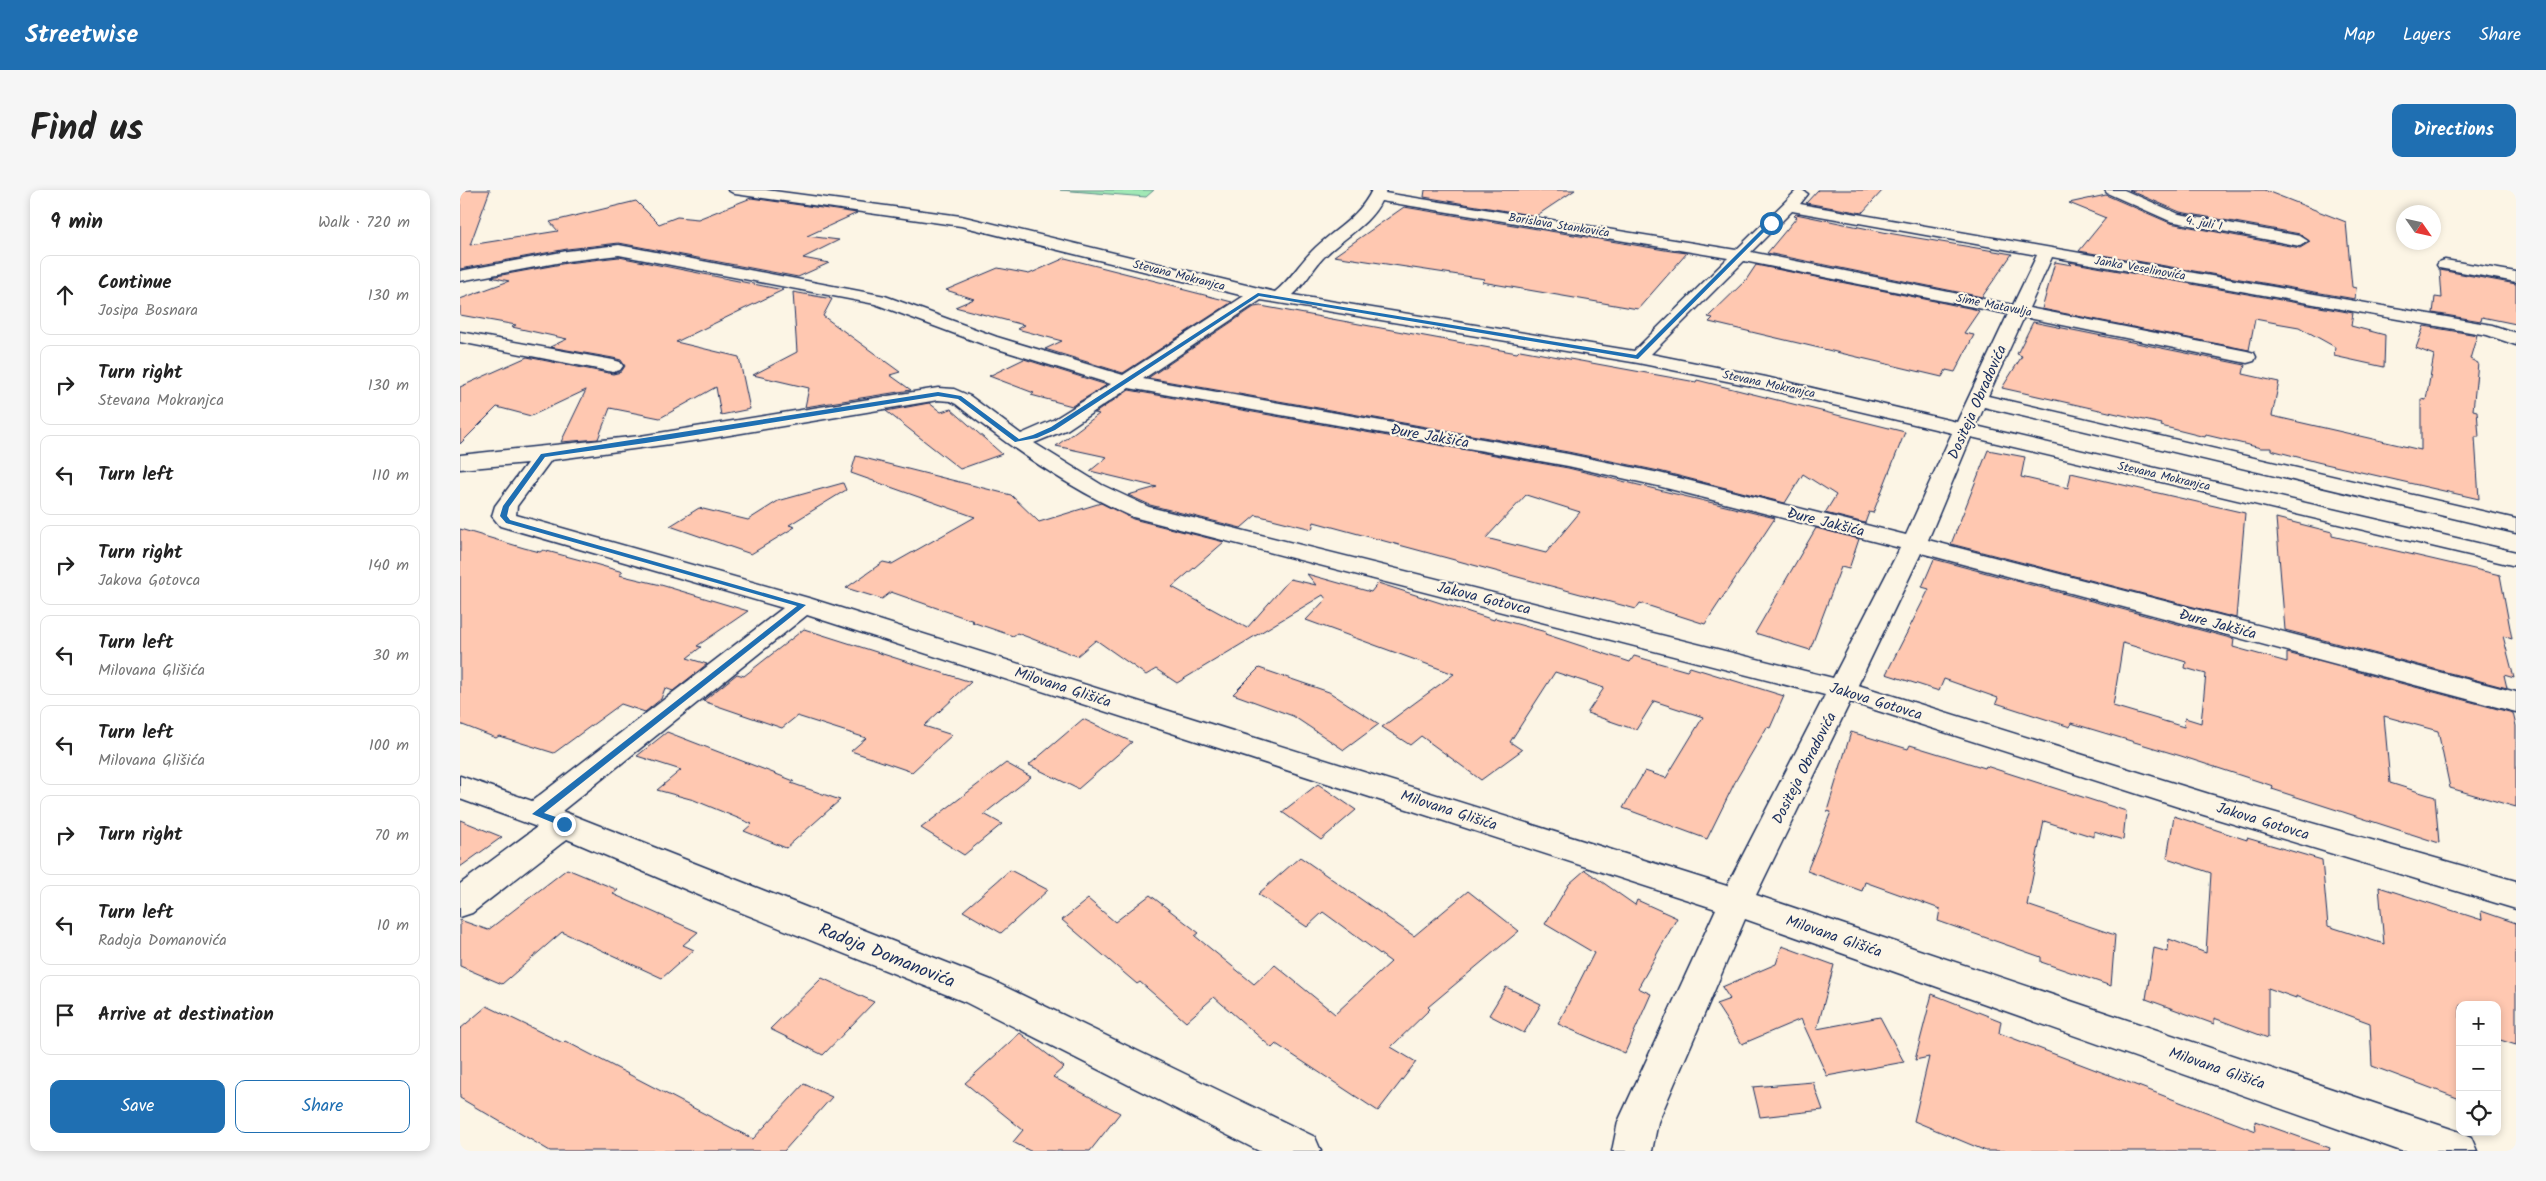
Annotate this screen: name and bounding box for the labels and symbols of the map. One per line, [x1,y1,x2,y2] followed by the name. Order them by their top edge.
[2396,205,2441,250] north arrow
[1507,208,1611,243] street label: Borislava Stankovića
[2184,211,2224,236] street label: 4. juli I
[1760,212,1783,235] route start
[2093,251,2187,286] street label: Janka Veselinovića
[1131,255,1227,296] street label: Stevana Mokranjca
[1954,289,2034,322] street label: Sime Matavulja
[1942,341,2014,463] street label: Dositeja Obradovića
[1721,365,1817,404] street label: Stevana Mokranjca
[1389,418,1471,456] street label: Đure Jakšića
[2116,457,2212,496] street label: Stevana Mokranjca
[1784,502,1867,544] street label: Đure Jakšića
[1434,576,1533,622] street label: Jakova Gotovca
[2176,603,2259,647] street label: Đure Jakšića
[1011,661,1114,715] street label: Milovana Glišića
[1826,676,1925,727] street label: Jakova Gotovca
[1766,708,1843,829] street label: Dositeja Obradovića
[1397,784,1500,838] street label: Milovana Glišića
[2213,796,2312,847] street label: Jakova Gotovca
[553,813,576,836] route end
[1782,909,1885,965] street label: Milovana Glišića
[814,916,959,997] street label: Radoja Domanovića
[2165,1041,2268,1097] street label: Milovana Glišića

